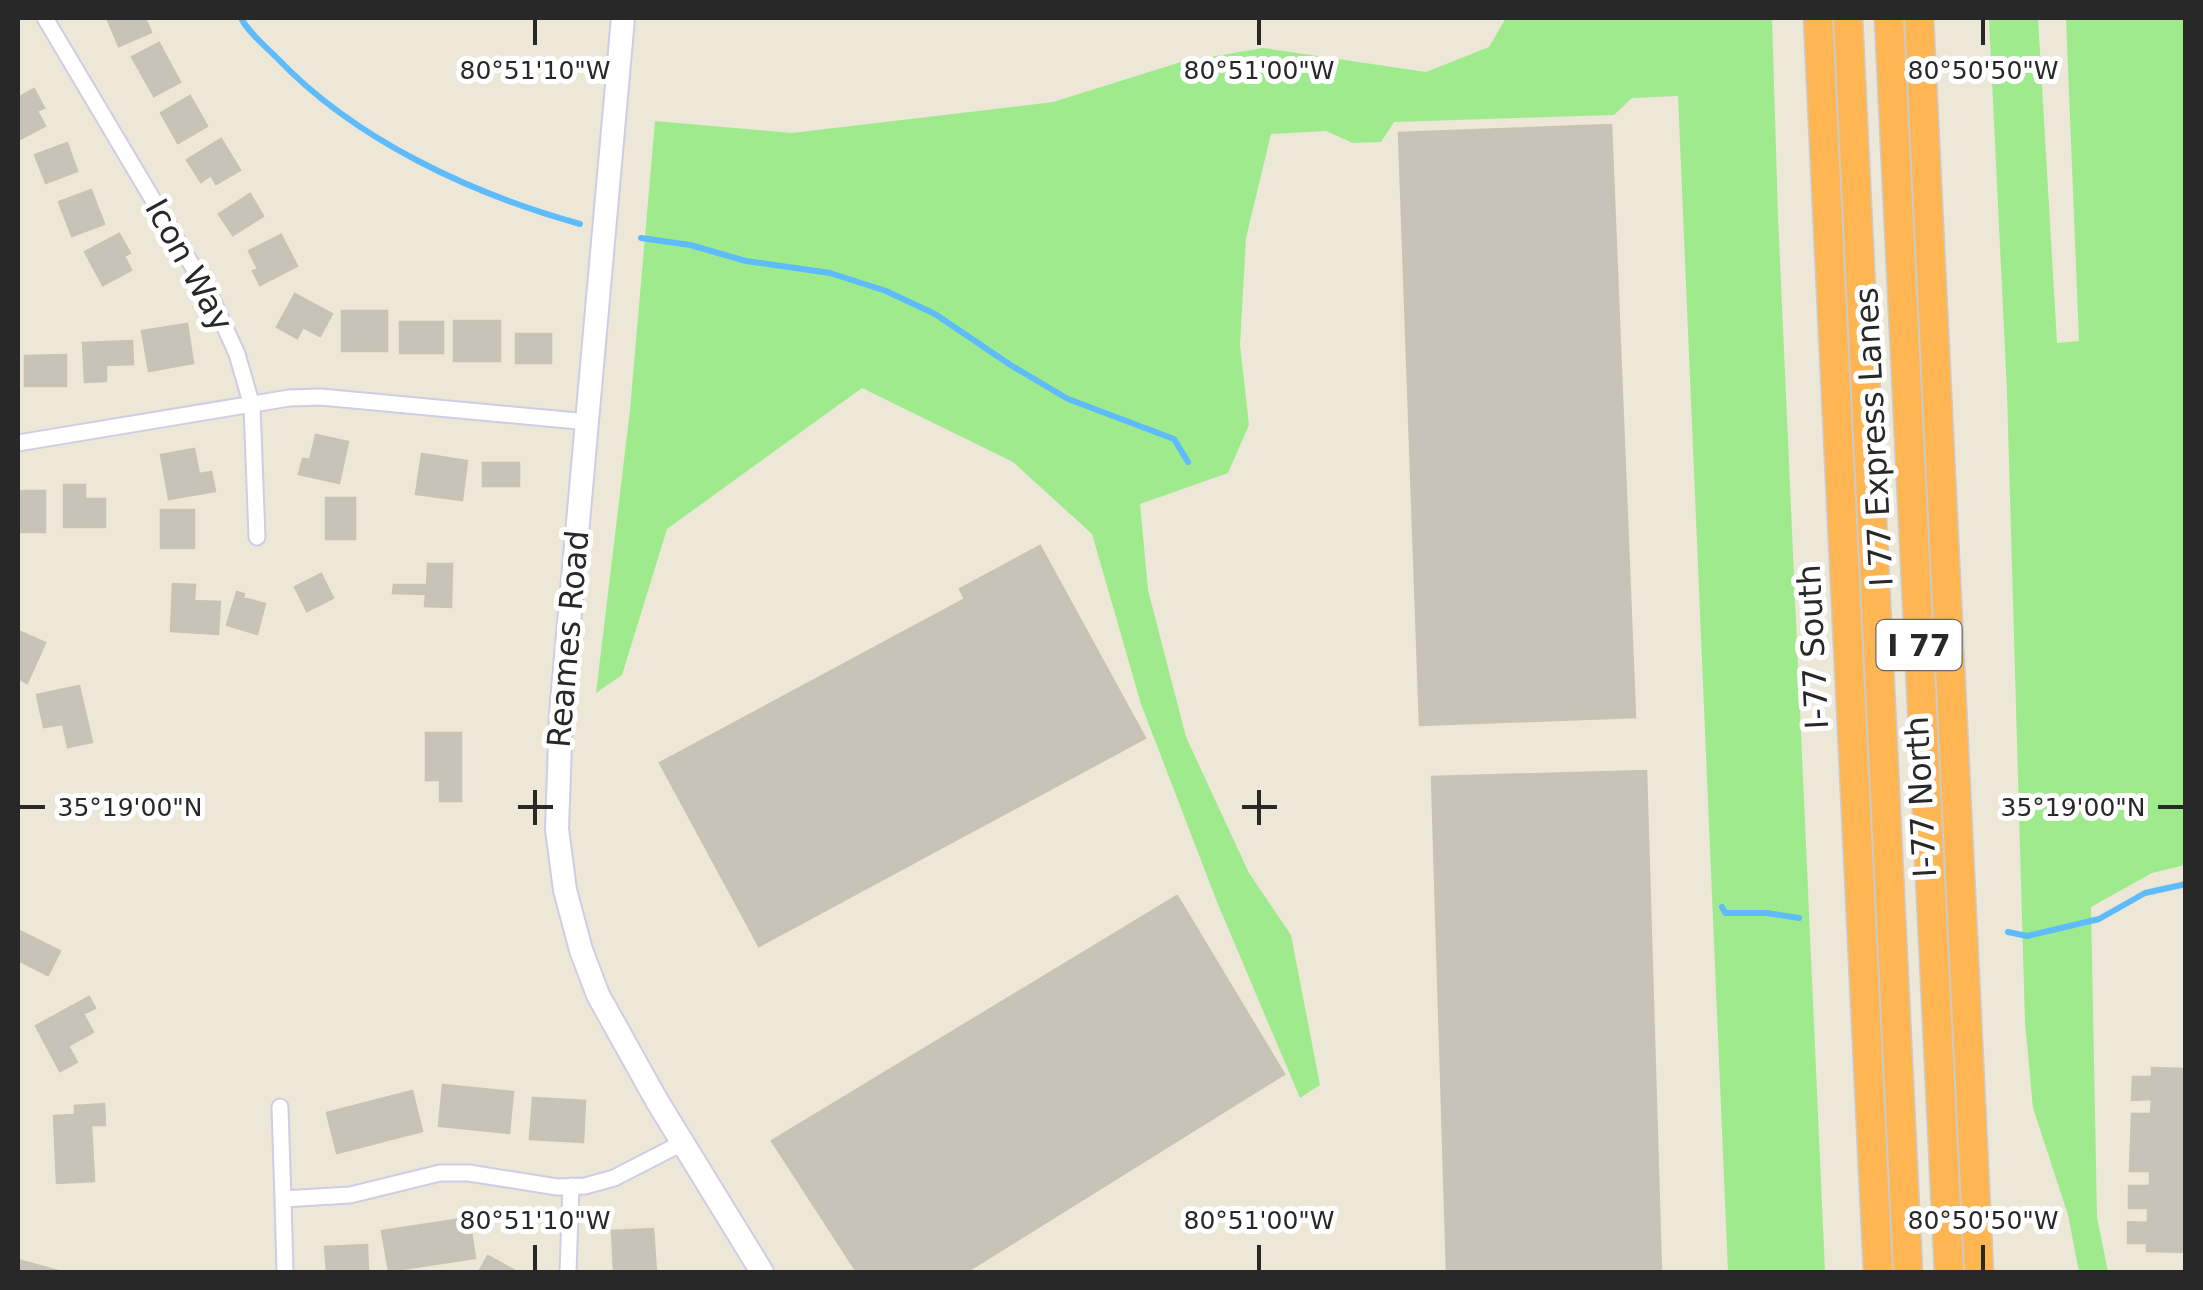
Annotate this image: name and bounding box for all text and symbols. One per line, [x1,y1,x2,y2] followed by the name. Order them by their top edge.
[459,56,611,85] text: 80°51'10"W
[1183,56,1335,85] text: 80°51'00"W
[1907,56,2059,85] text: 80°50'50"W
[137,192,241,338] street label: Icon Way
[1847,286,1901,588] street label: I 77 Express Lanes
[540,529,596,749] street label: Reames Road
[1790,564,1836,730] street label: I-77 South
[1876,620,1962,670] road number: I 77
[1898,715,1944,879] street label: I-77 North
[57,793,203,822] text: 35°19'00"N
[2000,793,2146,822] text: 35°19'00"N
[459,1206,611,1235] text: 80°51'10"W
[1183,1206,1335,1235] text: 80°51'00"W
[1907,1206,2059,1235] text: 80°50'50"W

